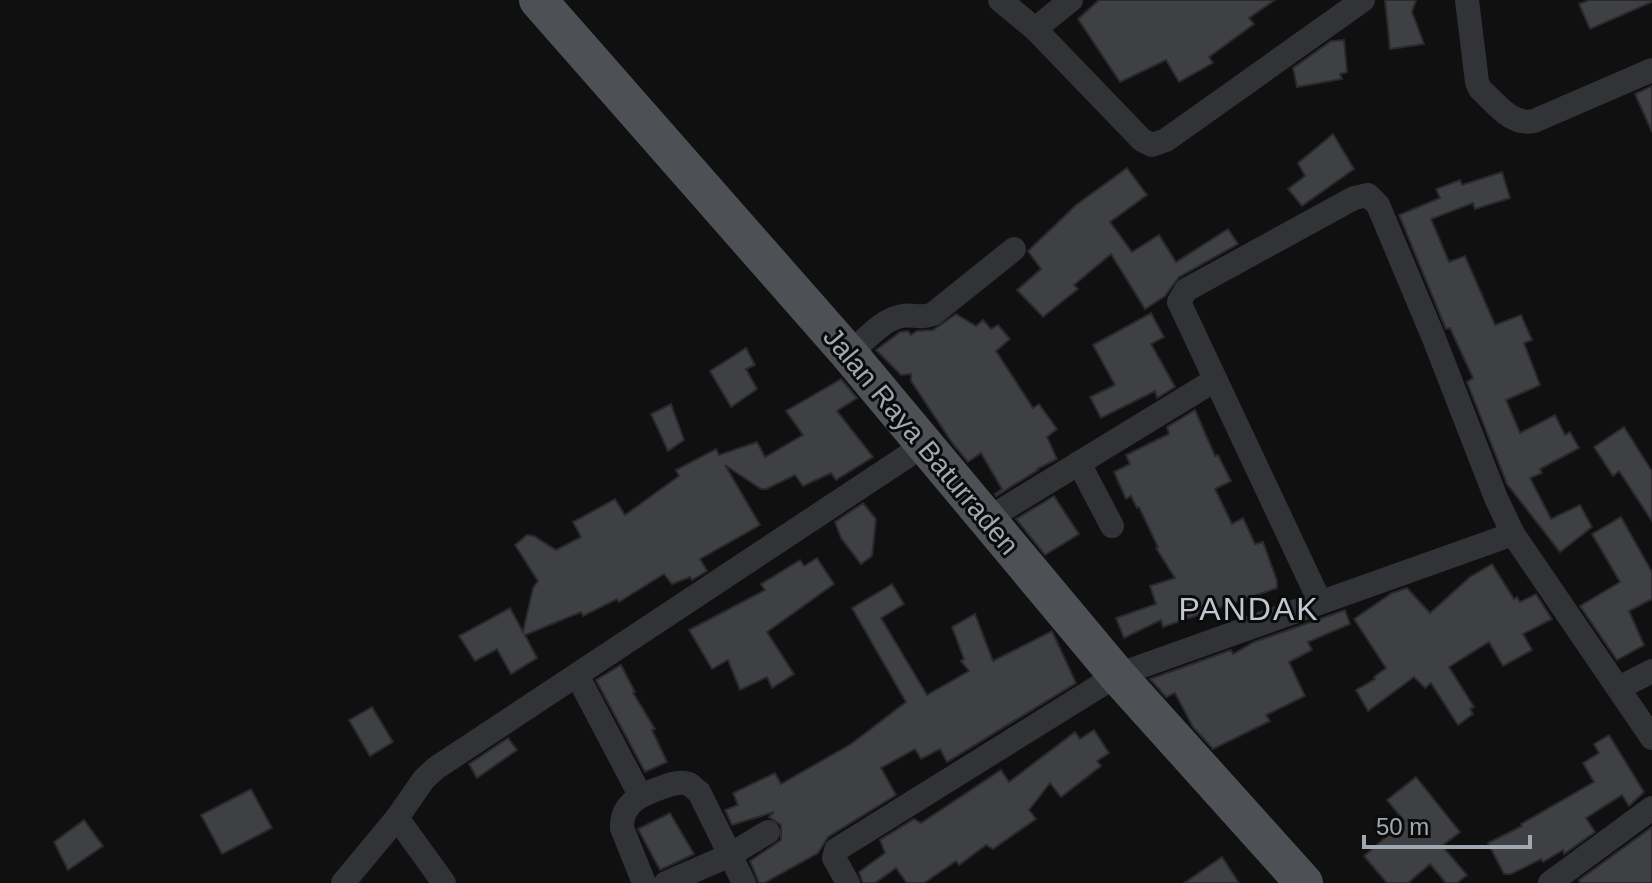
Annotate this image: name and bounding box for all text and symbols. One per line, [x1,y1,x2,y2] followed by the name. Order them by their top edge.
[817,321,1025,561] street label: Jalan Raya Baturraden
[1178,591,1320,627] district label: PANDAK
[1364,799,1530,849] scale bar
[1376,813,1429,840] text: 50 m

